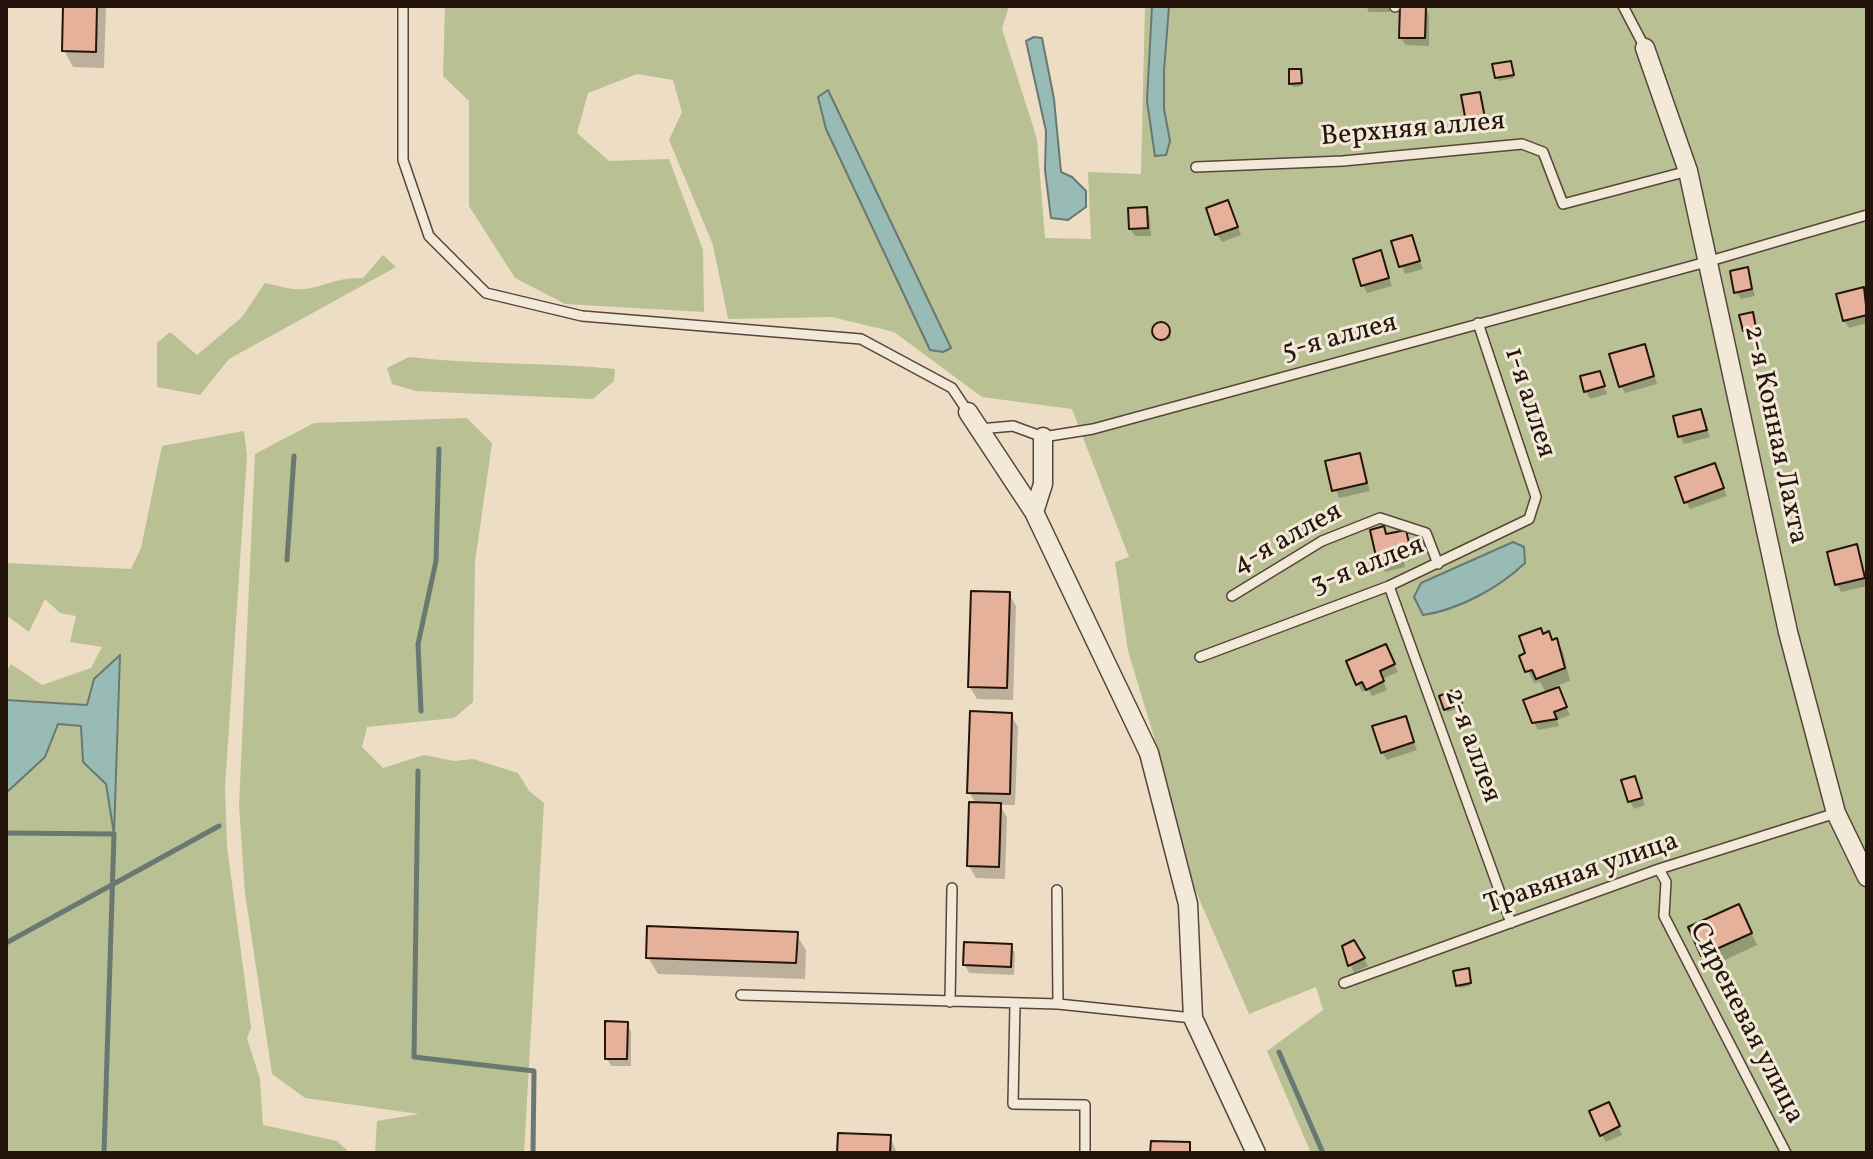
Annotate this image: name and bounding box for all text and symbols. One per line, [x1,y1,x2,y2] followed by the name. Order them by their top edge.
[1319,106,1507,156] street label: Верхняя аллея
[1279,308,1401,370] street label: 5-я аллея
[1734,322,1814,548] street label: 2-я Конная Лахта
[1494,343,1562,463] street label: 1-я аллея
[1227,496,1349,584] street label: 4-я аллея
[1307,530,1429,604] street label: 3-я аллея
[1435,684,1507,808] street label: 2-я аллея
[1481,826,1683,924] street label: Травяная улица
[1680,918,1810,1130] street label: Сиреневая улица

